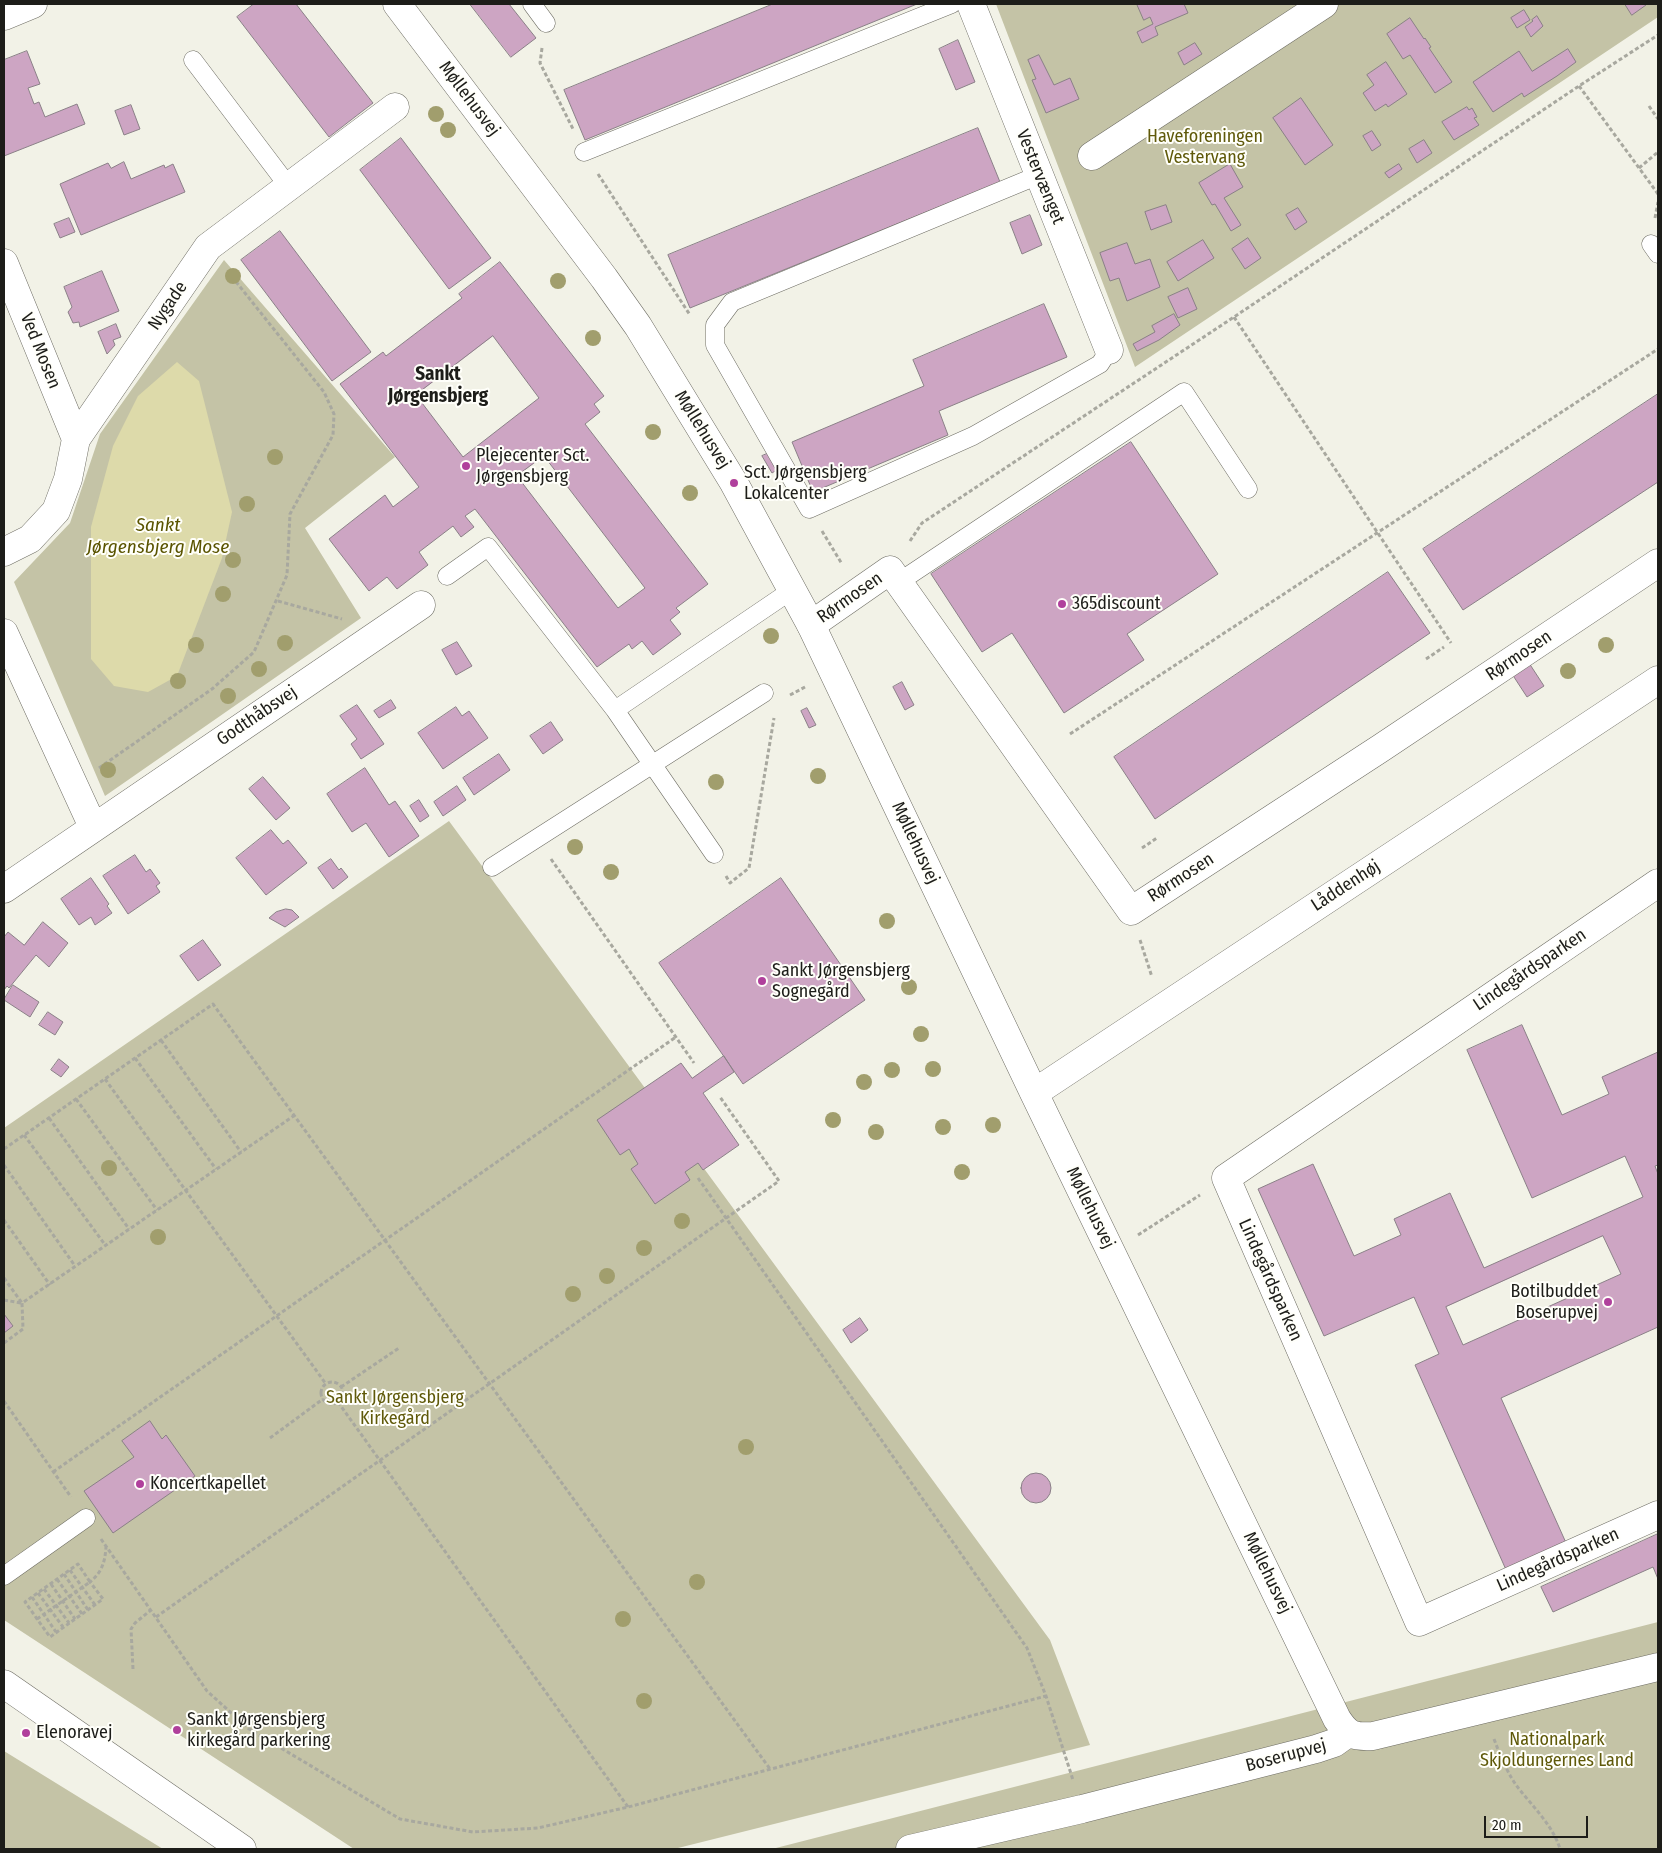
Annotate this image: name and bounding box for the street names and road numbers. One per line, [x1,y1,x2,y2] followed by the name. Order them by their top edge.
[434,57,504,141] street label: Møllehusvej
[1011,127,1069,227] street label: Vestervænget
[144,277,192,335] street label: Nygade
[15,310,65,392] street label: Ved Mosen
[669,387,735,473] street label: Møllehusvej
[813,568,887,628] street label: Rørmosen
[1482,626,1556,686] street label: Rørmosen
[213,681,301,751] street label: Godthåbsvej
[887,798,943,888] street label: Møllehusvej
[1144,849,1218,907] street label: Rørmosen
[1307,856,1385,916] street label: Låddenhøj
[1469,924,1591,1016] street label: Lindegårdsparken
[1061,1164,1119,1252] street label: Møllehusvej
[1233,1215,1307,1345] street label: Lindegårdsparken
[1493,1523,1623,1597] street label: Lindegårdsparken
[1238,1529,1296,1617] street label: Møllehusvej
[1243,1735,1329,1777] street label: Boserupvej

